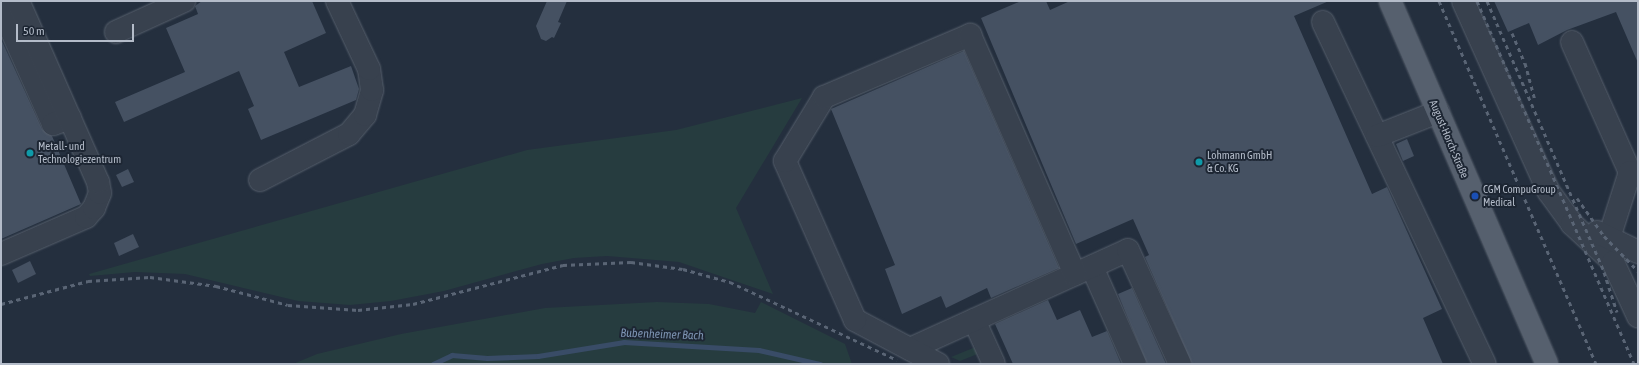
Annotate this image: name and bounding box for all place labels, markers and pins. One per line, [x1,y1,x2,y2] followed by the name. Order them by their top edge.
[38,140,121,166] place label: Metall- und Technologiezentrum
[25,148,35,158] marker: Metall- und Technologiezentrum
[1207,149,1272,175] place label: Lohmann GmbH & Co. KG
[1194,157,1204,167] marker: Lohmann GmbH & Co. KG
[1483,183,1556,209] place label: CGM CompuGroup Medical
[1470,191,1480,201] marker: CGM CompuGroup Medical

